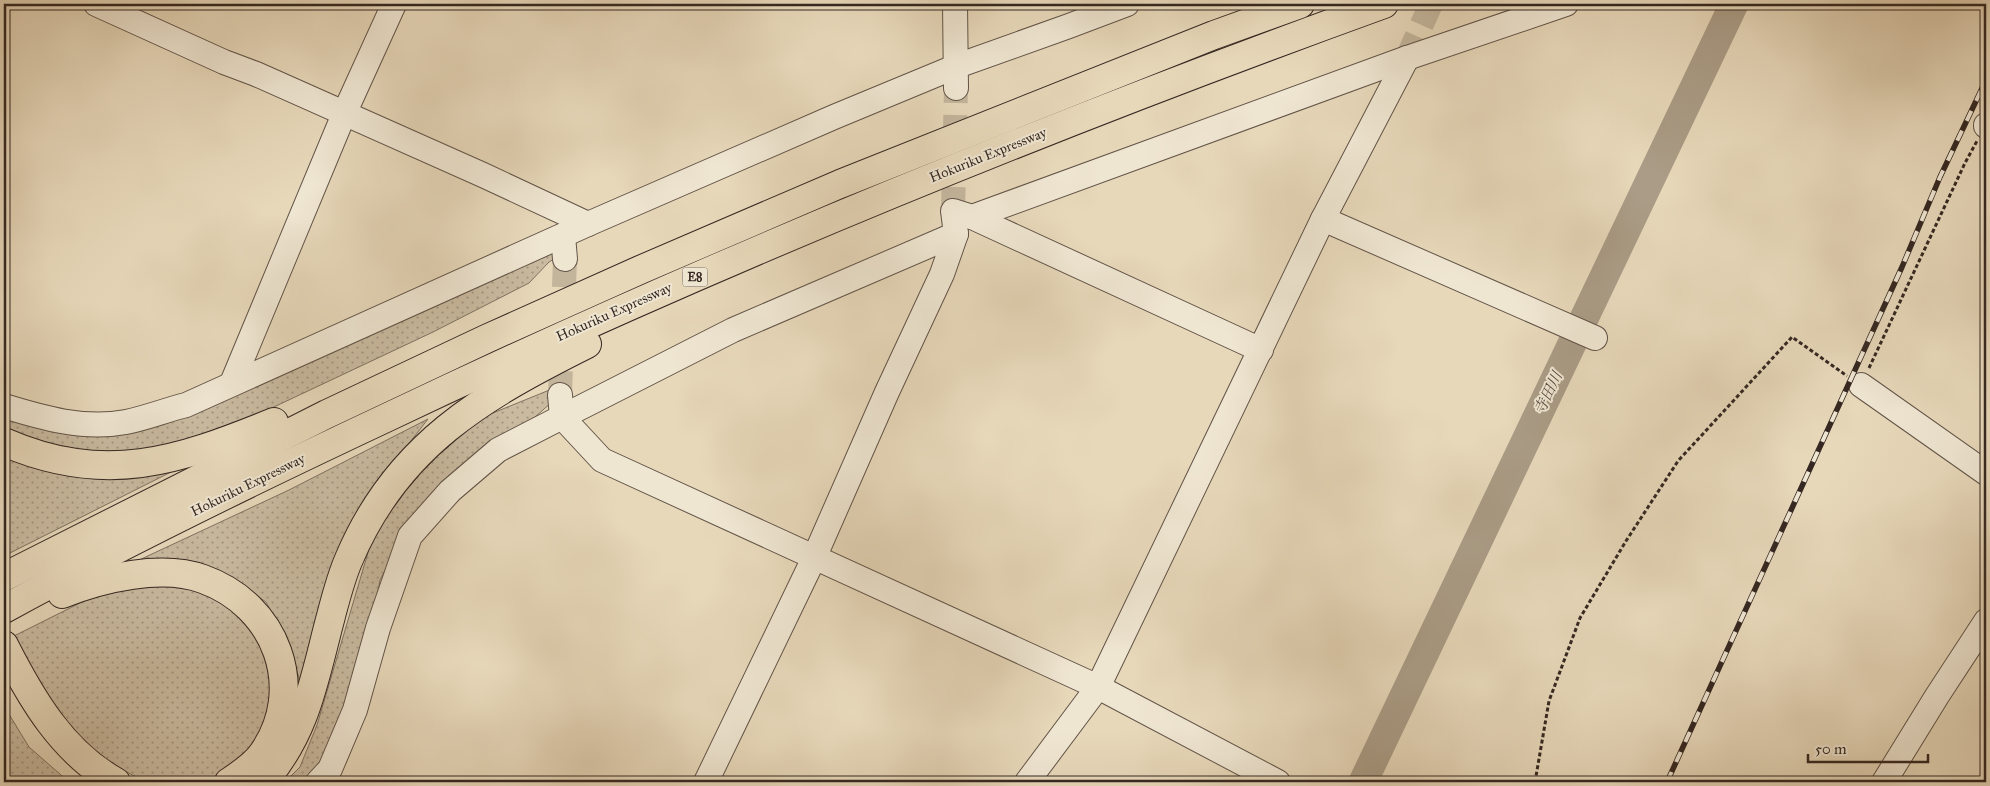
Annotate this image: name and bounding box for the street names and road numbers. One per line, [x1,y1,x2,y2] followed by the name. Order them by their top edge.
[927,124,1049,186] street label: Hokuriku Expressway
[682,268,708,286] road number: E8
[554,279,675,345] street label: Hokuriku Expressway
[188,450,308,520] street label: Hokuriku Expressway

